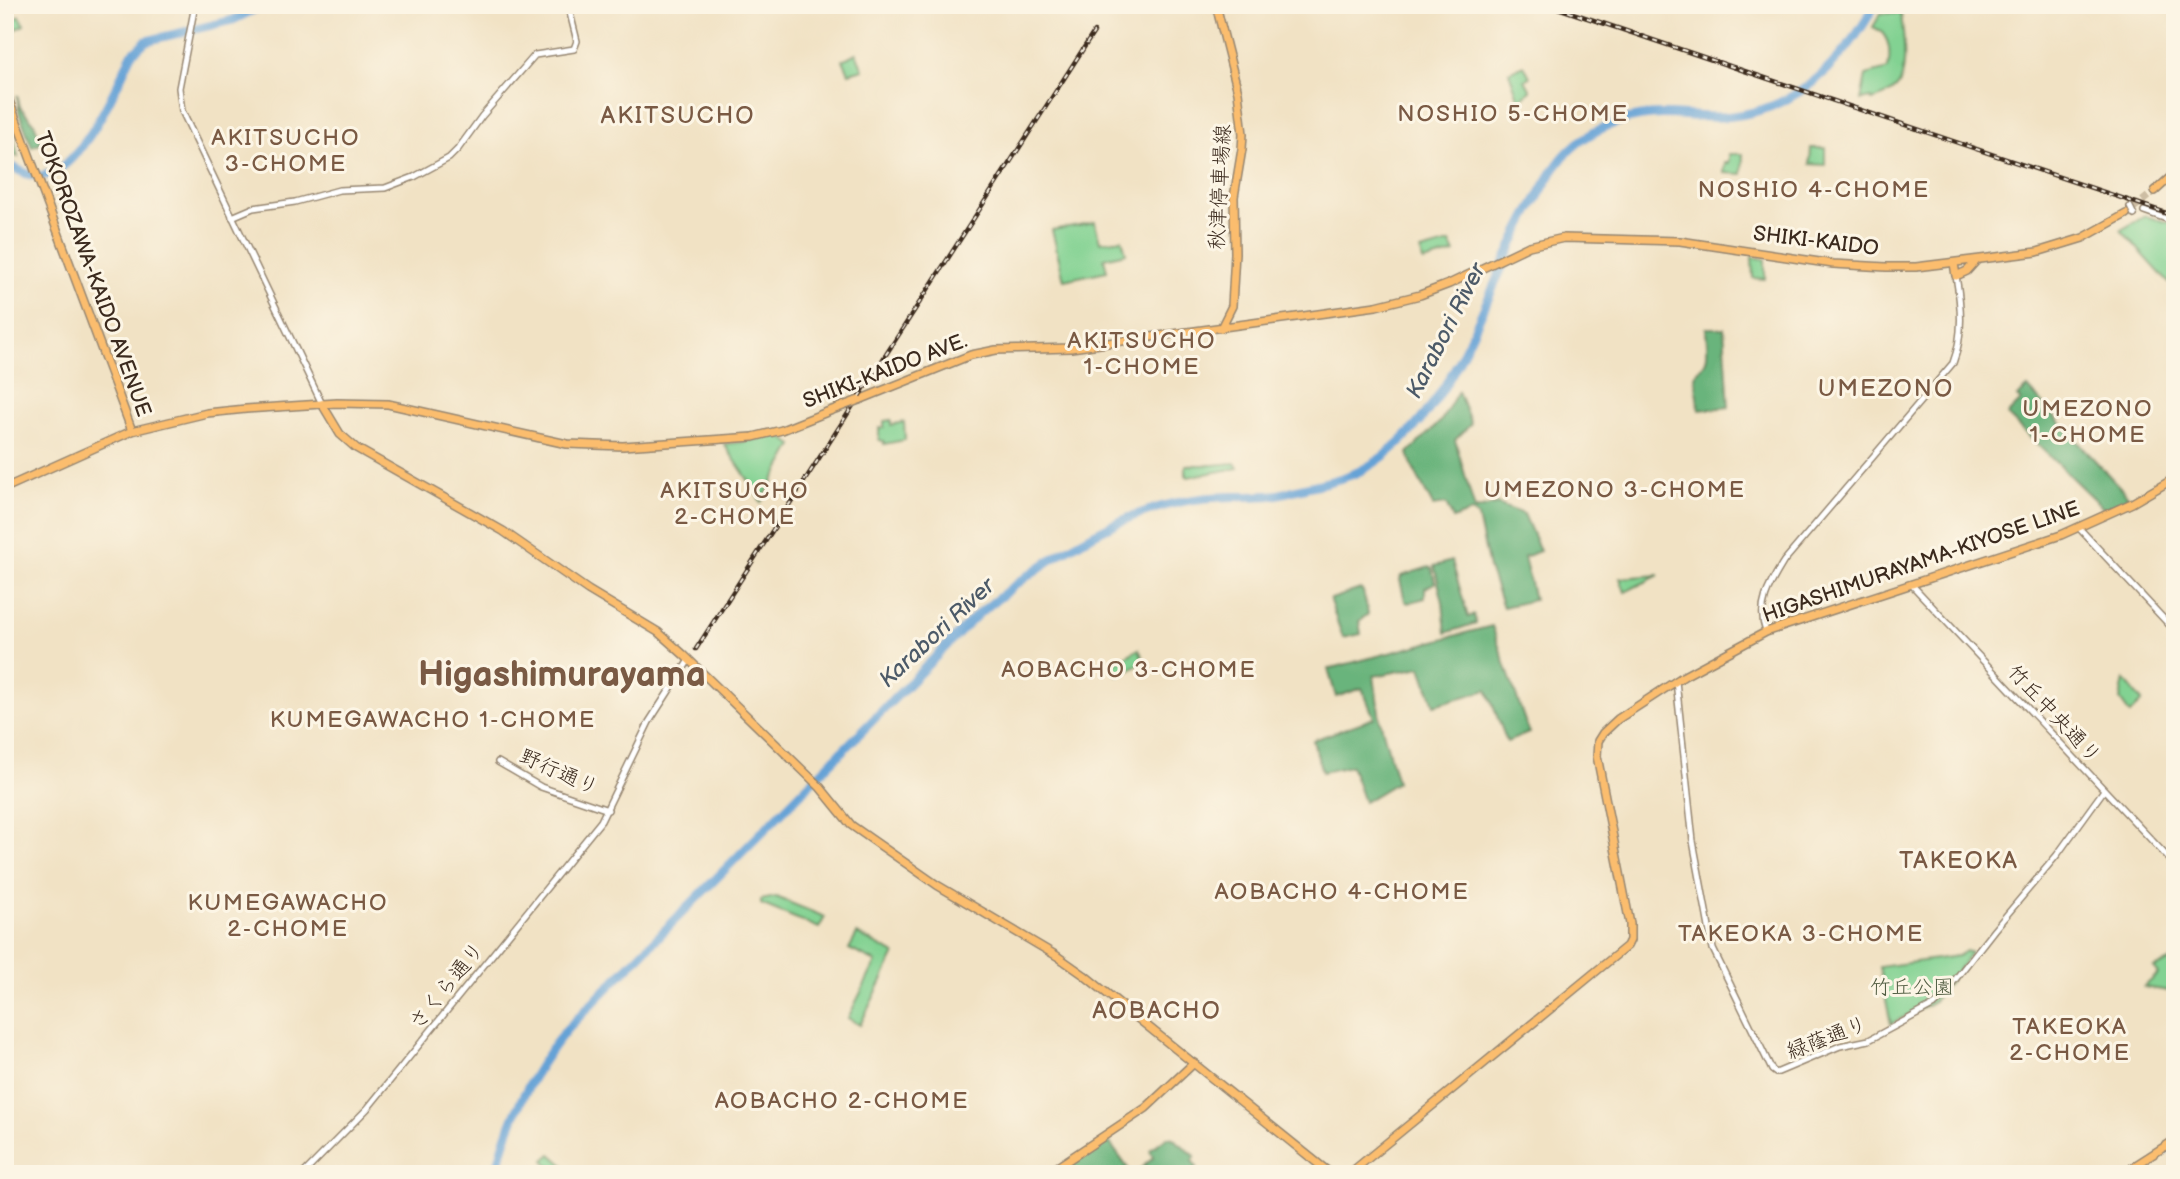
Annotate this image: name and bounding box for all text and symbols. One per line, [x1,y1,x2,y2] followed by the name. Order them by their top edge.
[1397,100,1629,128] district label: NOSHIO 5-CHOME
[601,101,756,130] district label: AKITSUCHO
[1204,123,1236,251] street label: 秋津停車場線
[211,124,361,178] district label: AKITSUCHO 3-CHOME
[30,128,156,420] street label: TOKOROZAWA-KAIDO AVENUE
[1698,176,1930,204] district label: NOSHIO 4-CHOME
[1752,221,1880,261] street label: SHIKI-KAIDO
[1400,257,1493,403] water label: Karabori River
[1067,327,1217,381] district label: AKITSUCHO 1-CHOME
[799,328,971,414] street label: SHIKI-KAIDO AVE.
[1818,374,1954,403] district label: UMEZONO
[2022,395,2154,449] district label: UMEZONO 1-CHOME
[1484,476,1746,504] district label: UMEZONO 3-CHOME
[660,477,810,531] district label: AKITSUCHO 2-CHOME
[1759,496,2083,628] street label: HIGASHIMURAYAMA-KIYOSE LINE
[873,571,1002,694] water label: Karabori River
[418,654,706,697] district label: Higashimurayama
[1001,656,1257,684] district label: AOBACHO 3-CHOME
[2002,659,2106,769] street label: 竹丘中央通り
[270,706,596,734] district label: KUMEGAWACHO 1-CHOME
[516,743,602,801] street label: 野行通り
[1899,846,2019,875] district label: TAKEOKA
[1214,878,1470,906] district label: AOBACHO 4-CHOME
[187,889,389,943] district label: KUMEGAWACHO 2-CHOME
[1678,920,1924,948] district label: TAKEOKA 3-CHOME
[404,937,490,1035] street label: さくら通り
[1870,975,1954,1000] park label: 竹丘公園
[1092,996,1222,1025] district label: AOBACHO
[1783,1011,1871,1065] street label: 緑蔭通り
[2009,1013,2131,1067] district label: TAKEOKA 2-CHOME
[715,1087,969,1115] district label: AOBACHO 2-CHOME

